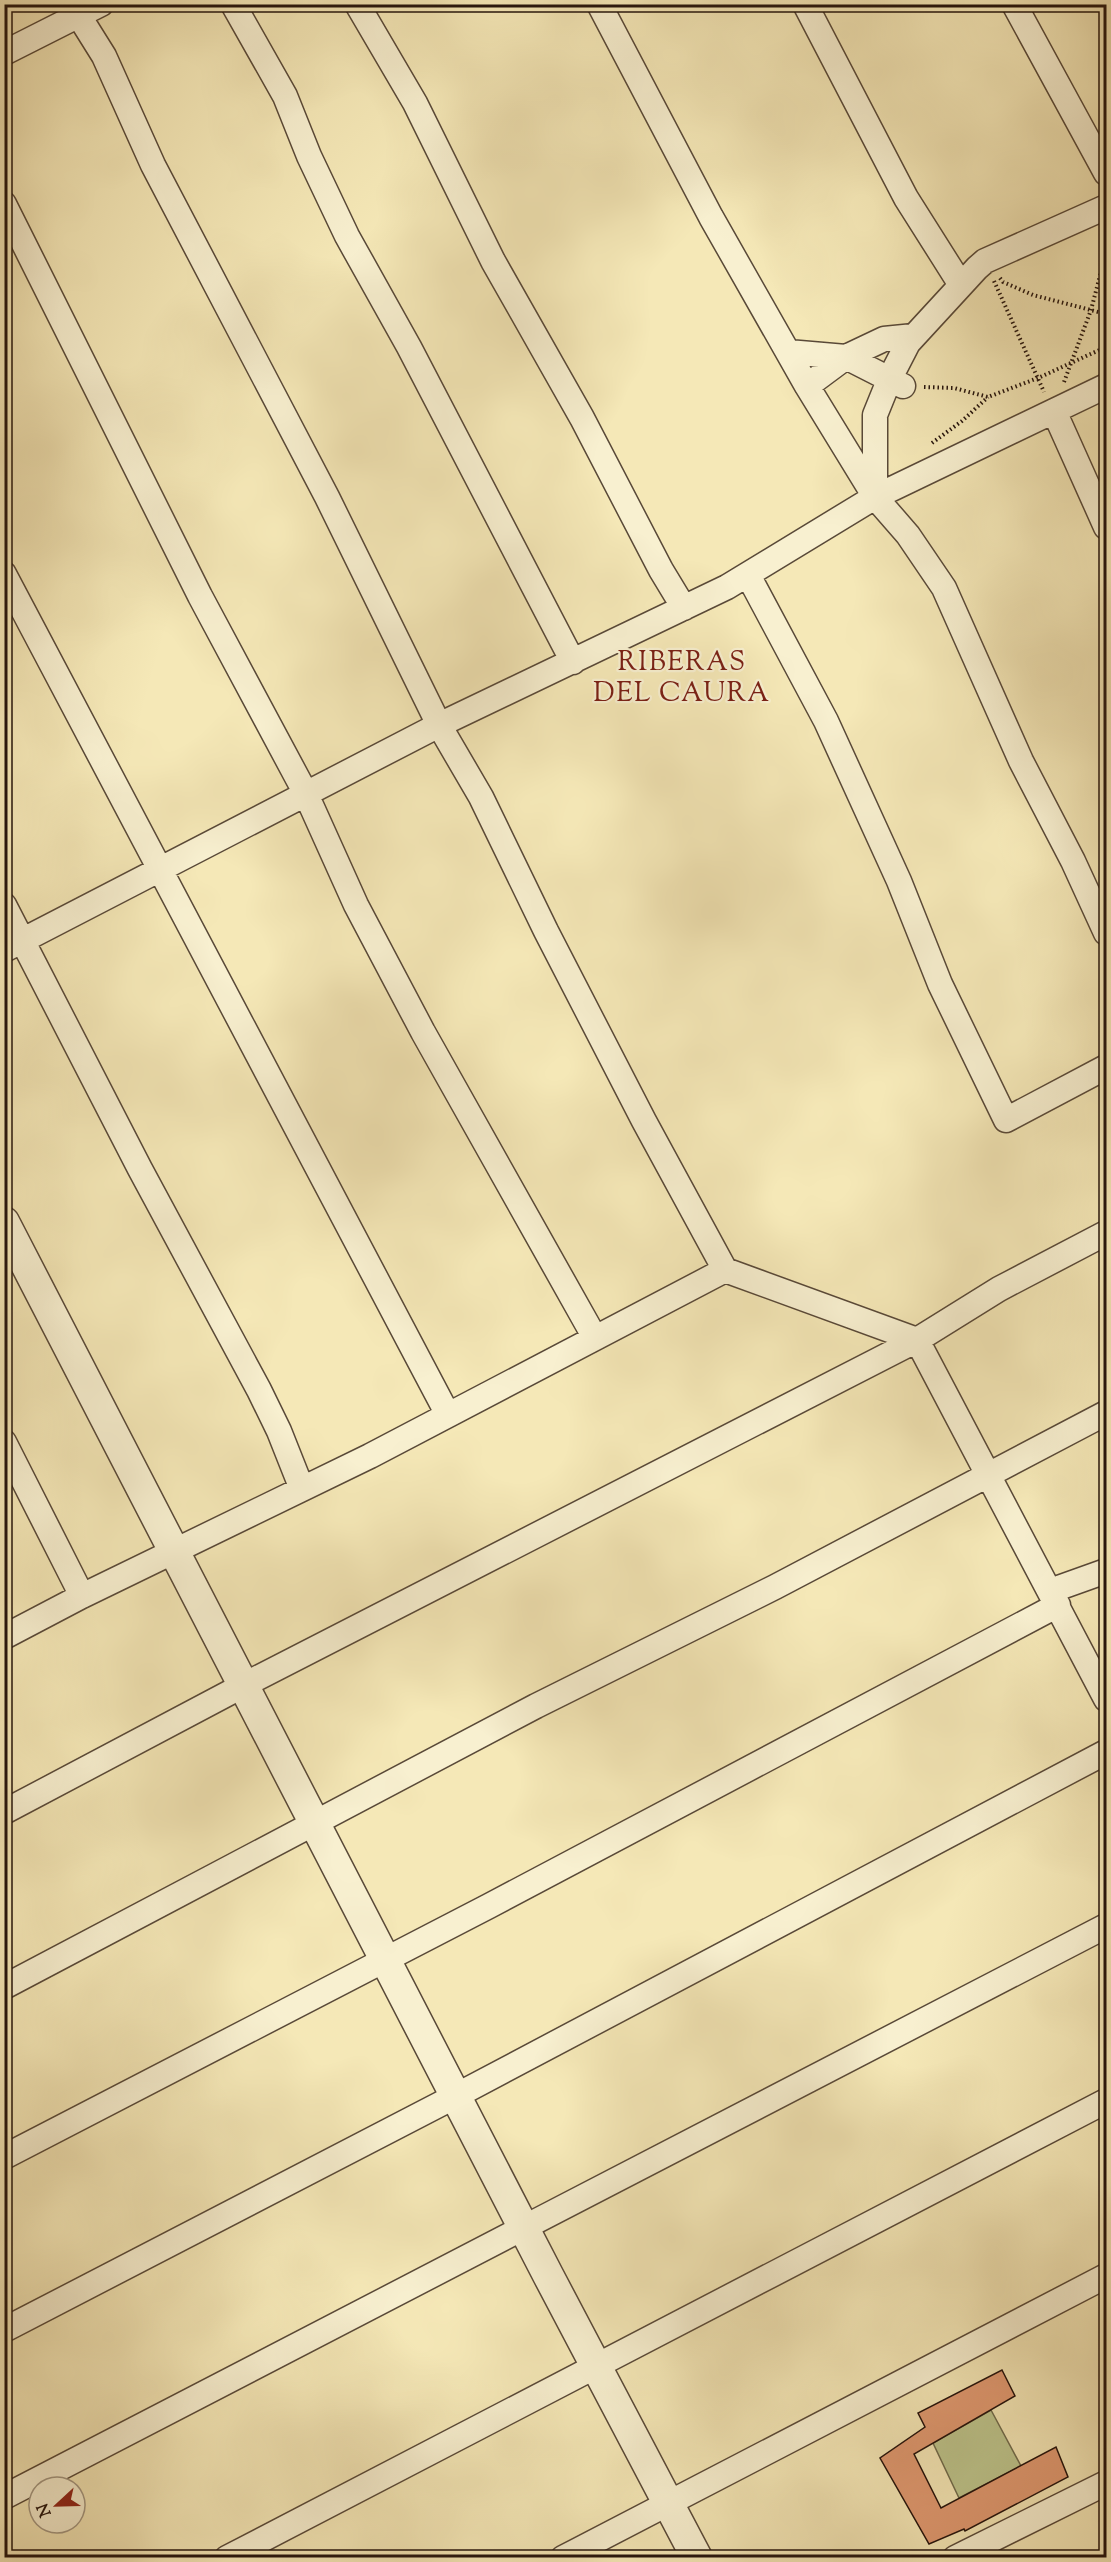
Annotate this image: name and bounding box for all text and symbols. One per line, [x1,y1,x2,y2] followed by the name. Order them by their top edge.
[593,644,771,714] district label: RIBERAS DEL CAURA
[27,2475,87,2535] north arrow
[32,2499,58,2520] text: N

